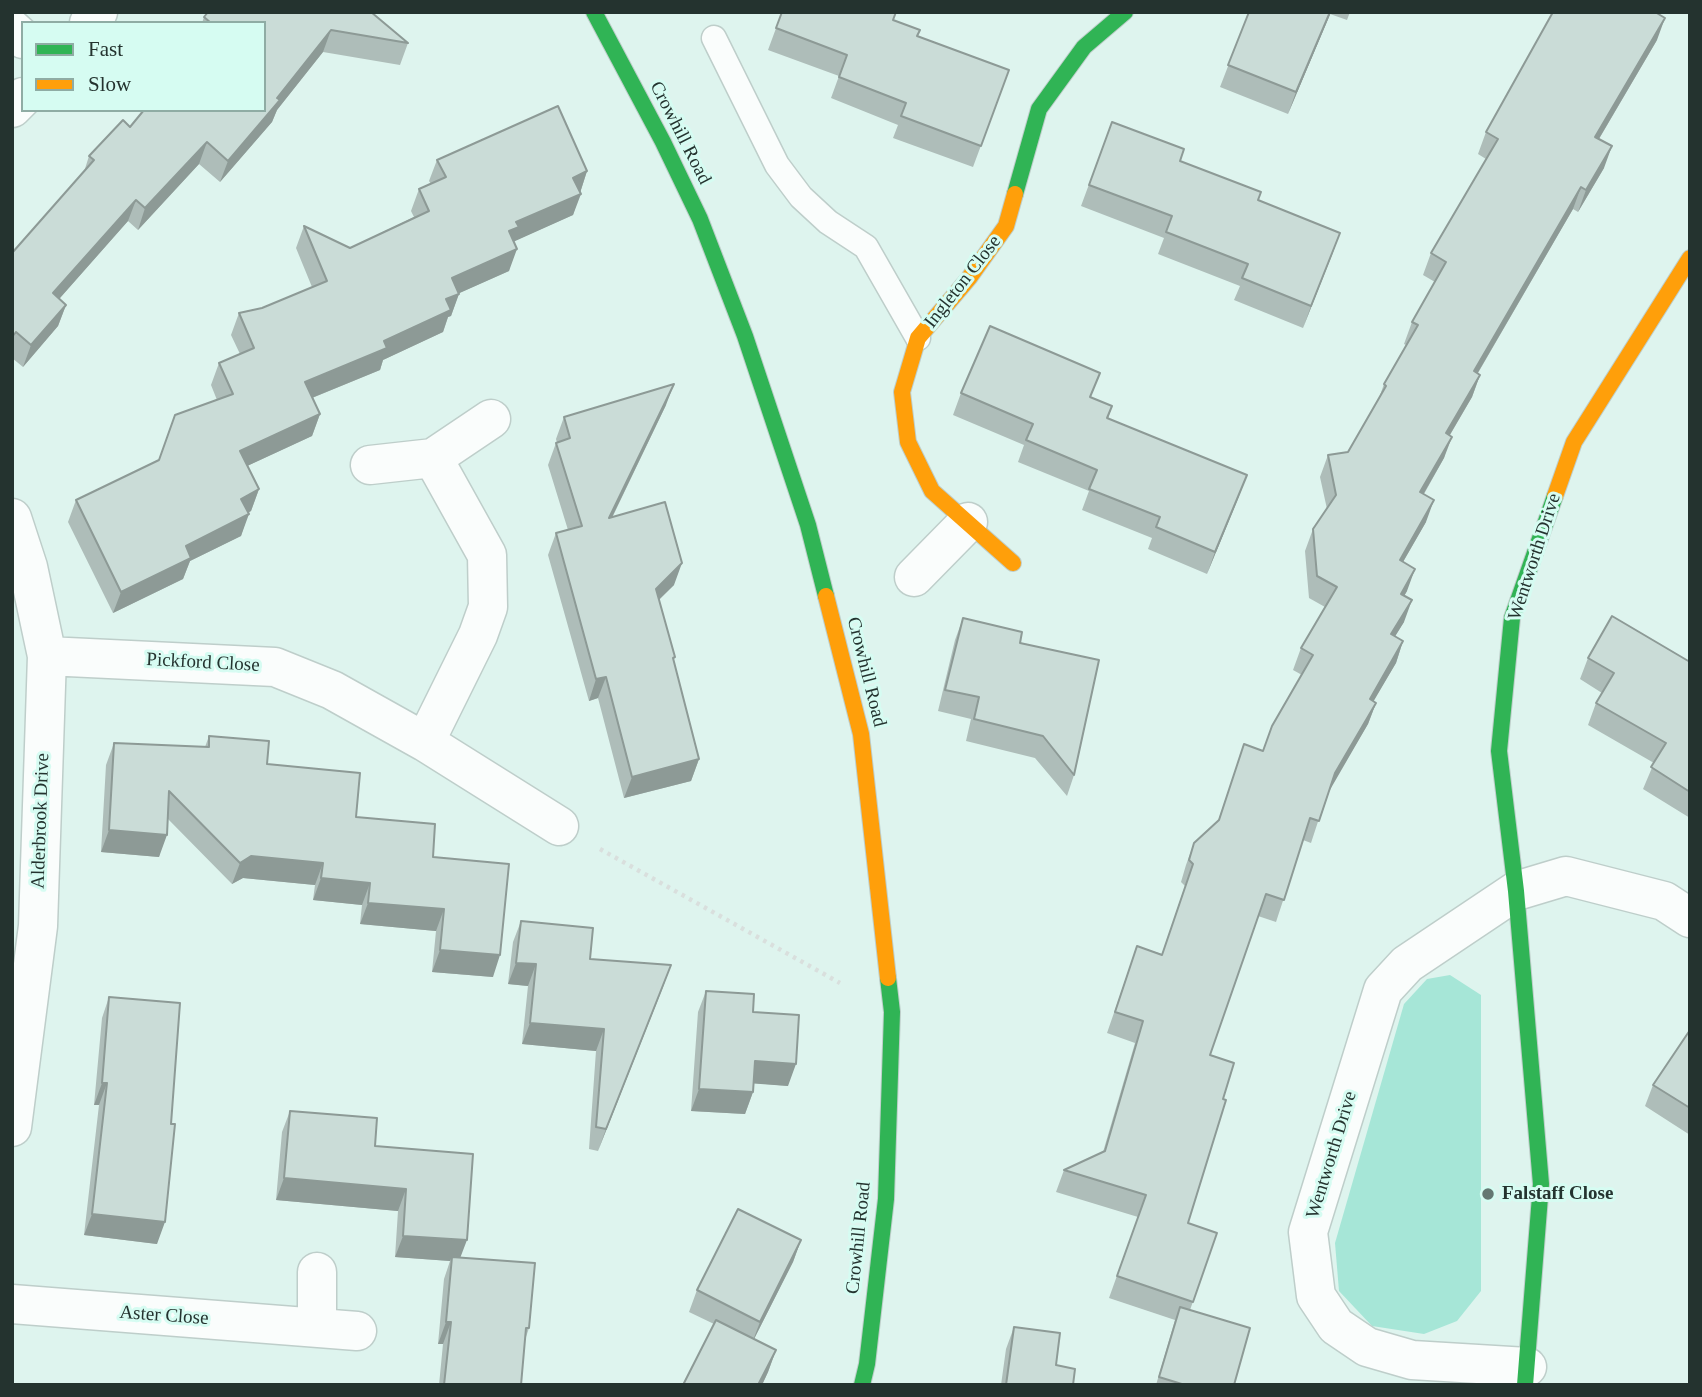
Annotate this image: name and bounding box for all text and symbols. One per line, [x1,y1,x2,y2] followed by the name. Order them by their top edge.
[21,21,266,112] legend
[88,37,123,61] text: Fast
[88,72,131,96] text: Slow
[644,78,716,188] street label: Crowhill Road
[920,231,1006,333] street label: Ingleton Close
[1504,491,1566,623] street label: Wentworth Drive
[841,615,891,729] street label: Crowhill Road
[146,649,260,677] street label: Pickford Close
[27,753,55,889] street label: Alderbrook Drive
[1302,1089,1362,1221] street label: Wentworth Drive
[842,1181,876,1295] street label: Crowhill Road
[1502,1183,1613,1205] place label: Falstaff Close
[1480,1186,1496,1202] marker: Falstaff Close
[119,1302,209,1330] street label: Aster Close

